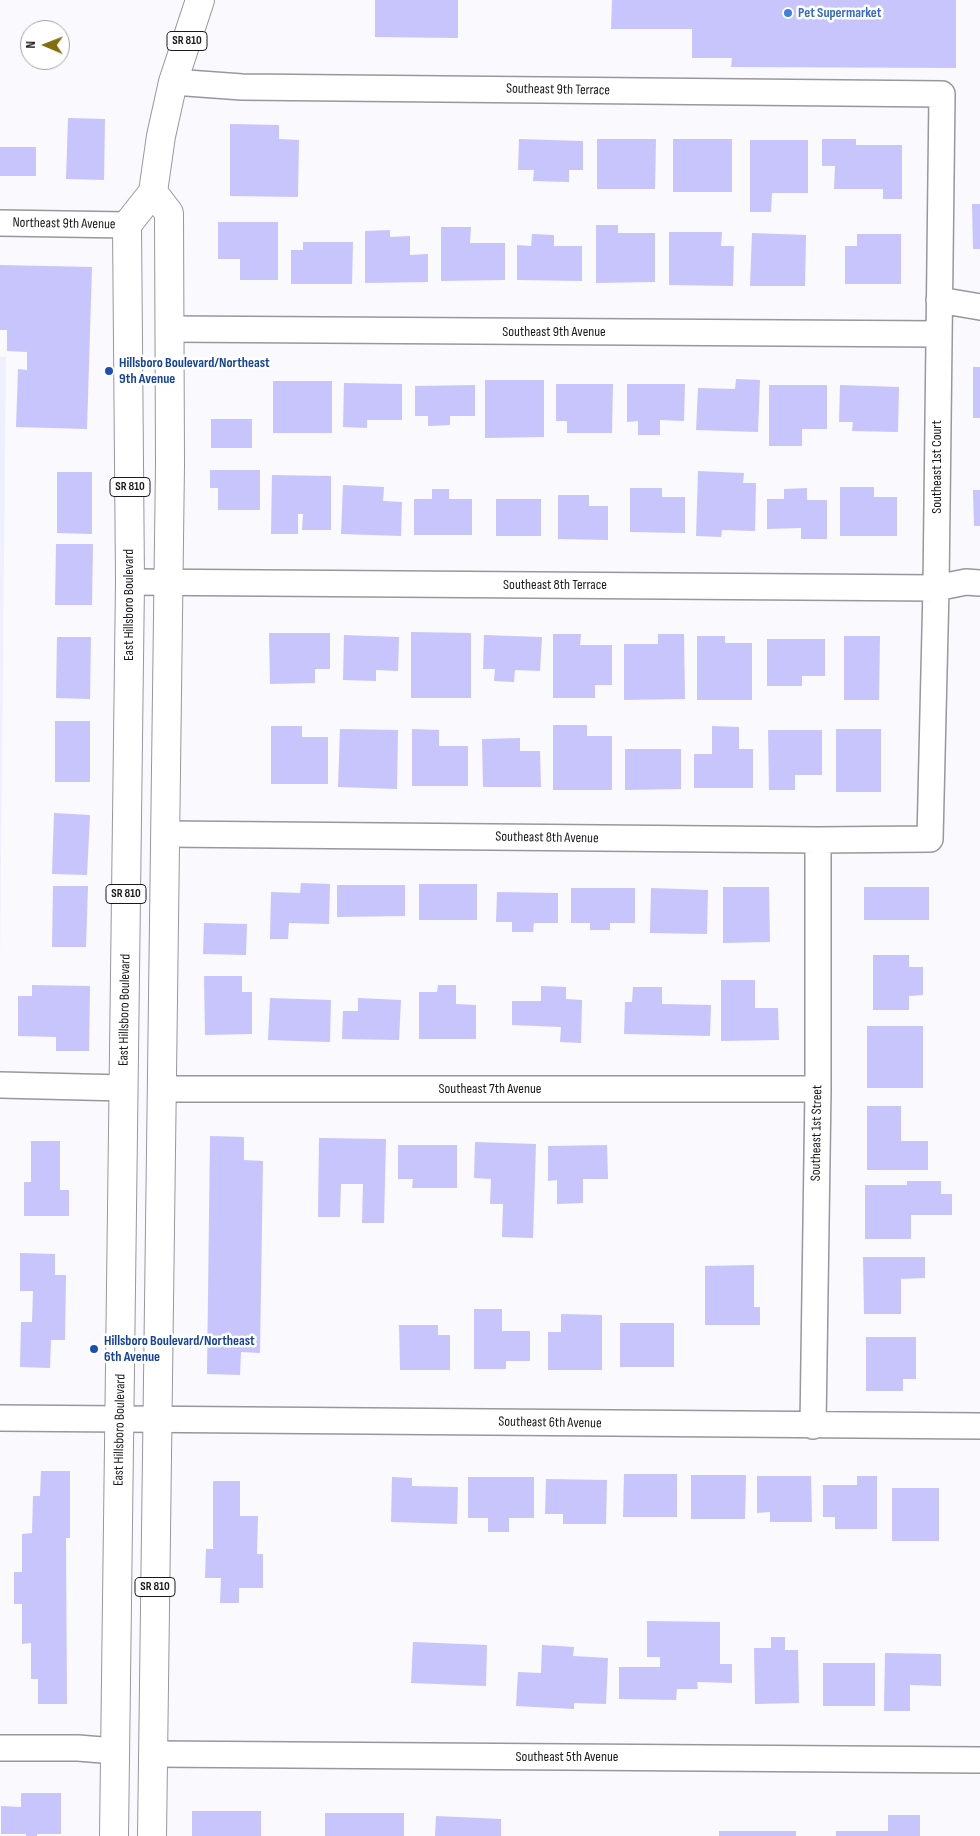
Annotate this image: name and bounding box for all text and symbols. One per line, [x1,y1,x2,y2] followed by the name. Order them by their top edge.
[798,5,881,21] place label: Pet Supermarket
[782,7,794,19] marker: Pet Supermarket
[20,20,70,70] north arrow
[167,31,207,50] road number: SR 810
[22,41,39,49] text: N
[506,81,610,99] street label: Southeast 9th Terrace
[12,215,116,233] street label: Northeast 9th Avenue
[502,324,606,340] street label: Southeast 9th Avenue
[119,355,270,388] place label: Hillsboro Boulevard/Northeast 9th Avenue
[103,365,115,377] marker: Hillsboro Boulevard/Northeast 9th Avenue
[929,420,945,514] street label: Southeast 1st Court
[110,478,150,497] road number: SR 810
[121,549,137,661] street label: East Hillsboro Boulevard
[503,577,607,593] street label: Southeast 8th Terrace
[495,829,599,847] street label: Southeast 8th Avenue
[106,884,146,904] road number: SR 810
[116,954,134,1066] street label: East Hillsboro Boulevard
[439,1081,541,1097] street label: Southeast 7th Avenue
[808,1085,826,1181] street label: Southeast 1st Street
[104,1333,255,1365] place label: Hillsboro Boulevard/Northeast 6th Avenue
[88,1343,100,1355] marker: Hillsboro Boulevard/Northeast 6th Avenue
[111,1374,129,1486] street label: East Hillsboro Boulevard
[498,1414,602,1432] street label: Southeast 6th Avenue
[135,1578,175,1596] road number: SR 810
[516,1749,618,1765] street label: Southeast 5th Avenue

